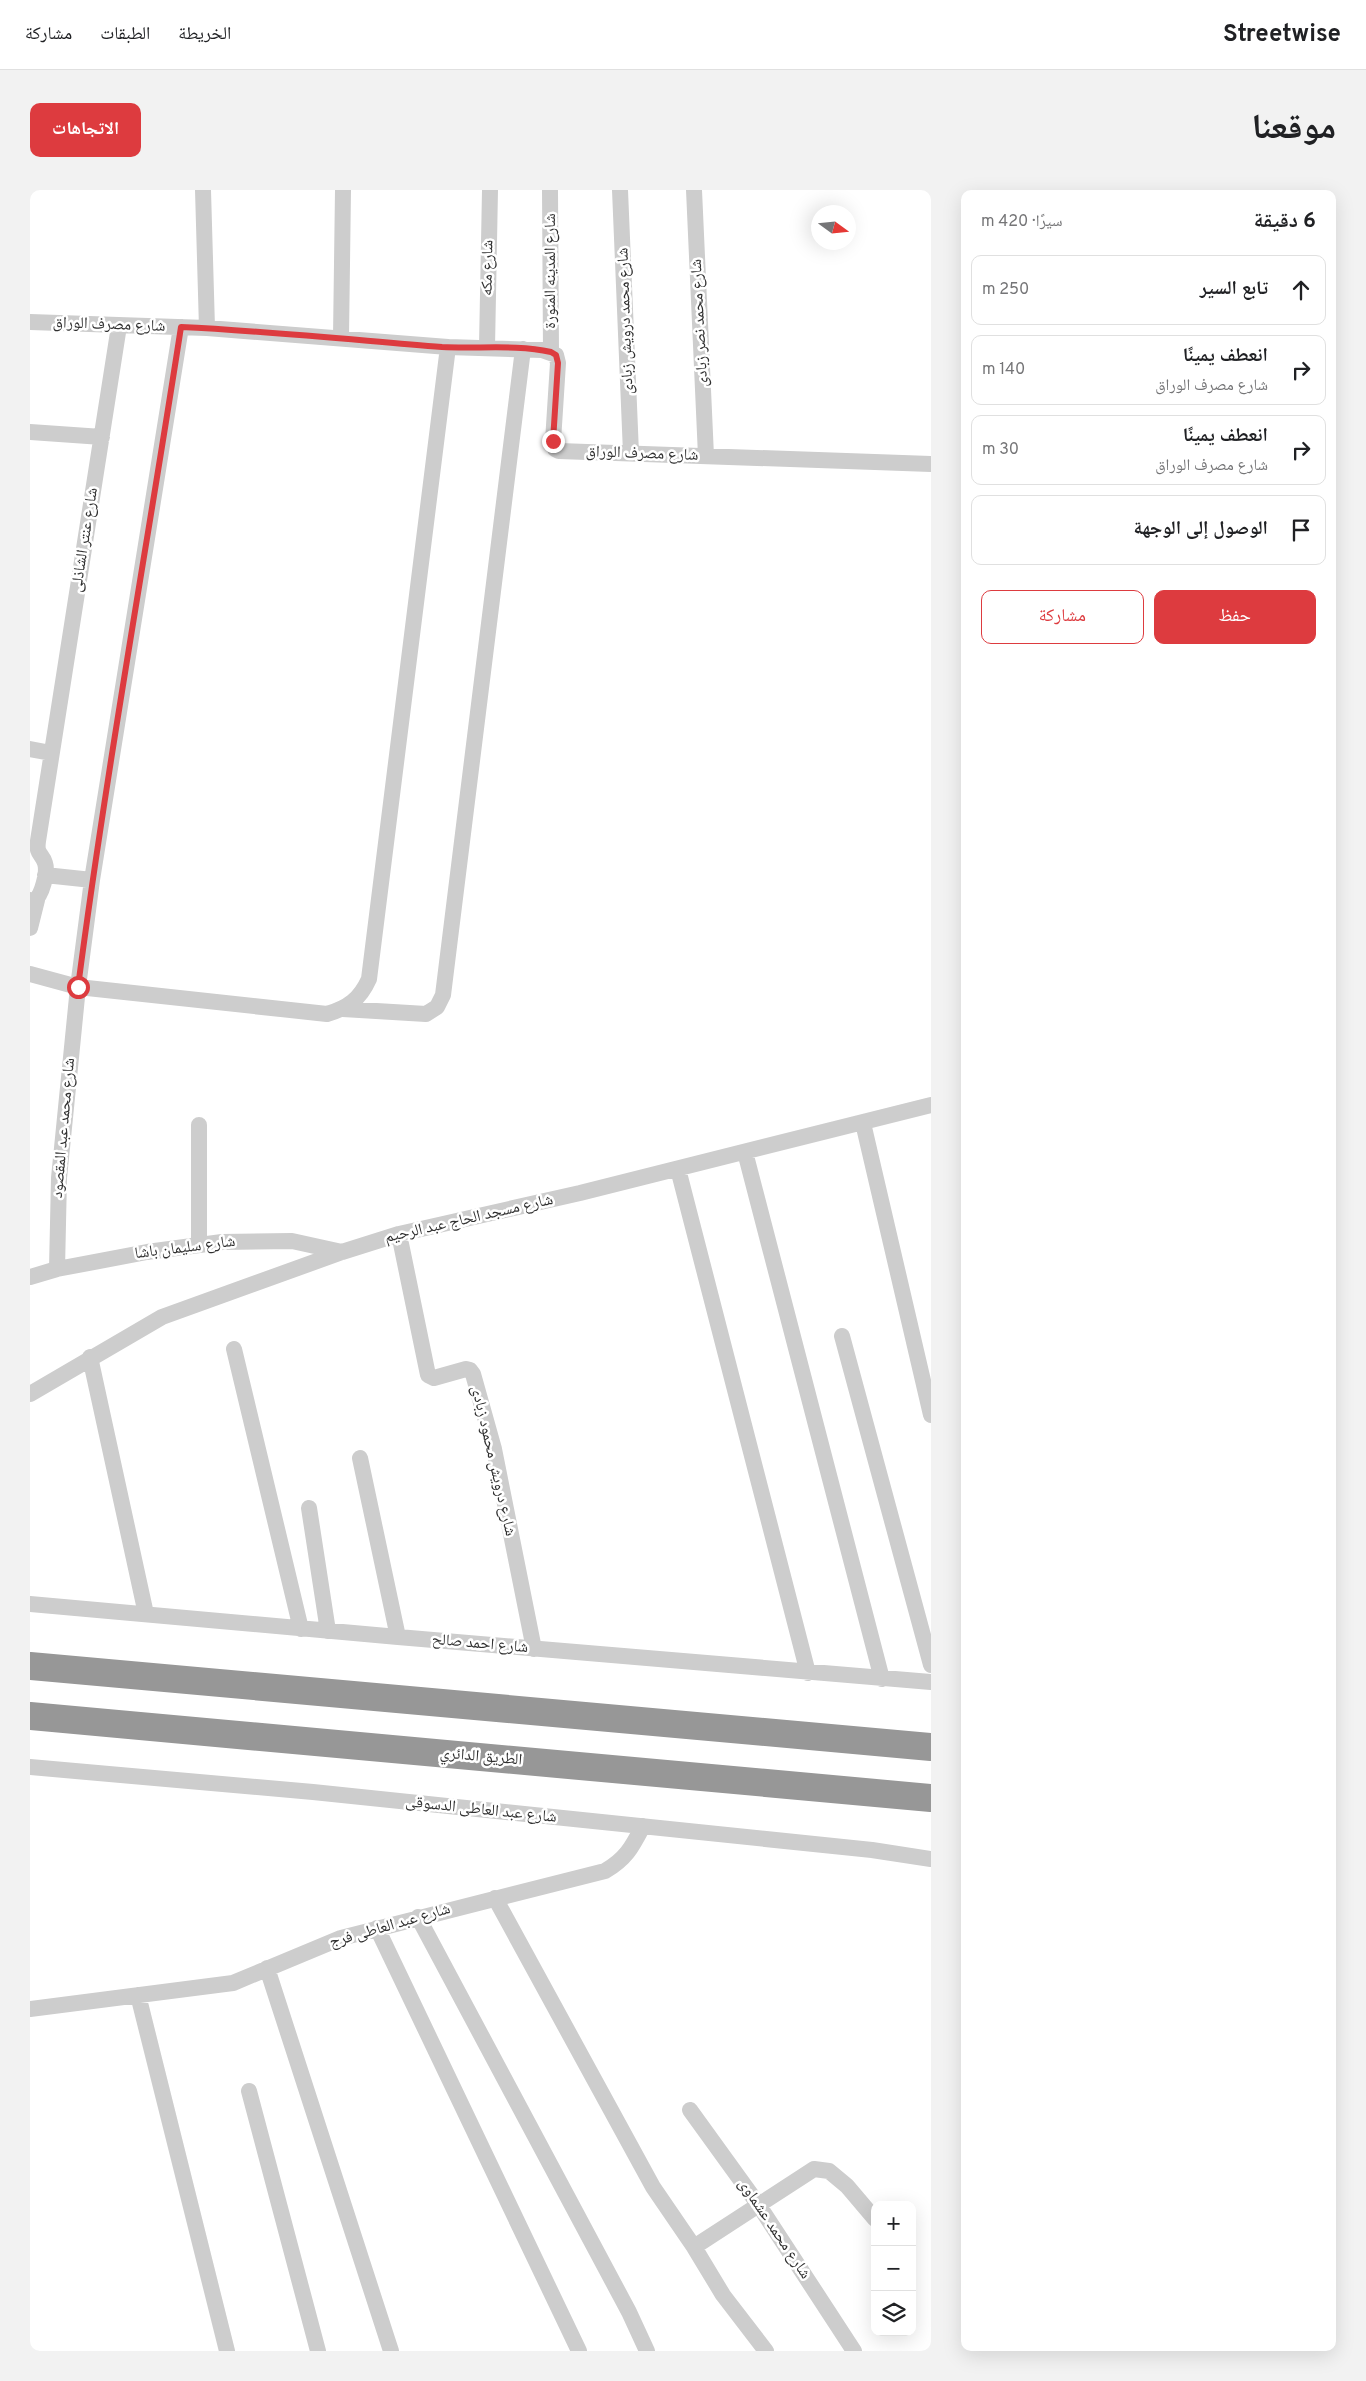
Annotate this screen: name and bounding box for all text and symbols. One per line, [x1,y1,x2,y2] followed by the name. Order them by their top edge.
[1223,20,1341,50] text: Streetwise
[25,23,72,46] text: مشاركة
[100,23,150,46] text: الطبقات
[178,23,231,46] text: الخريطة
[30,103,141,157] button: الاتجاهات
[1251,107,1336,151] text: موقعنا
[811,205,856,250] north arrow
[1254,208,1316,235] text: 6 دقيقة
[981,212,1062,232] text: سيرًا · 420 m
[541,213,561,329] street label: شارع المدينه المنورة
[478,240,498,296] street label: شارع مكه
[613,247,639,395] street label: شارع محمد درويش زبادى
[687,258,713,388] street label: شارع محمد نصر زبادى
[1287,276,1315,304] icon: ahead
[1200,277,1268,301] text: تابع السير
[982,280,1029,300] text: 250 m
[52,313,166,337] street label: شارع مصرف الوراق
[1183,344,1268,368] text: انعطف يمينًا
[1287,356,1315,384] icon: right
[982,360,1025,380] text: 140 m
[1155,376,1268,396] text: شارع مصرف الوراق
[1183,424,1268,448] text: انعطف يمينًا
[542,430,565,453] route end
[1287,436,1315,464] icon: right
[982,440,1019,460] text: 30 m
[585,442,699,466] street label: شارع مصرف الوراق
[1155,456,1268,476] text: شارع مصرف الوراق
[67,486,103,594] street label: شارع عنتر الشاذلى
[1287,516,1315,544] icon: arrive
[1134,517,1268,541] text: الوصول إلى الوجهة
[981,590,1144,644] button: مشاركة
[1154,590,1316,644] button: حفظ
[67,976,90,999] route start
[48,1057,80,1199] street label: شارع محمد عبد المقصود
[383,1190,555,1248] street label: شارع مسجد الحاج عبد الرحيم
[134,1232,236,1264] street label: شارع سليمان باشا
[466,1384,520,1538] street label: شارع درويش محمود زبادى
[431,1630,529,1658] street label: شارع احمد صالح
[439,1743,523,1772] street label: الطريق الدائري
[404,1792,558,1828] street label: شارع عبد العاطى الدسوقى
[327,1899,453,1953] street label: شارع عبد العاطى فرج
[733,2175,815,2283] street label: شارع محمد عشماوى
[871,2201,916,2336] map controls
[871,2201,916,2246] button: +
[871,2246,916,2291] button: −
[871,2291,916,2336] button: layers

